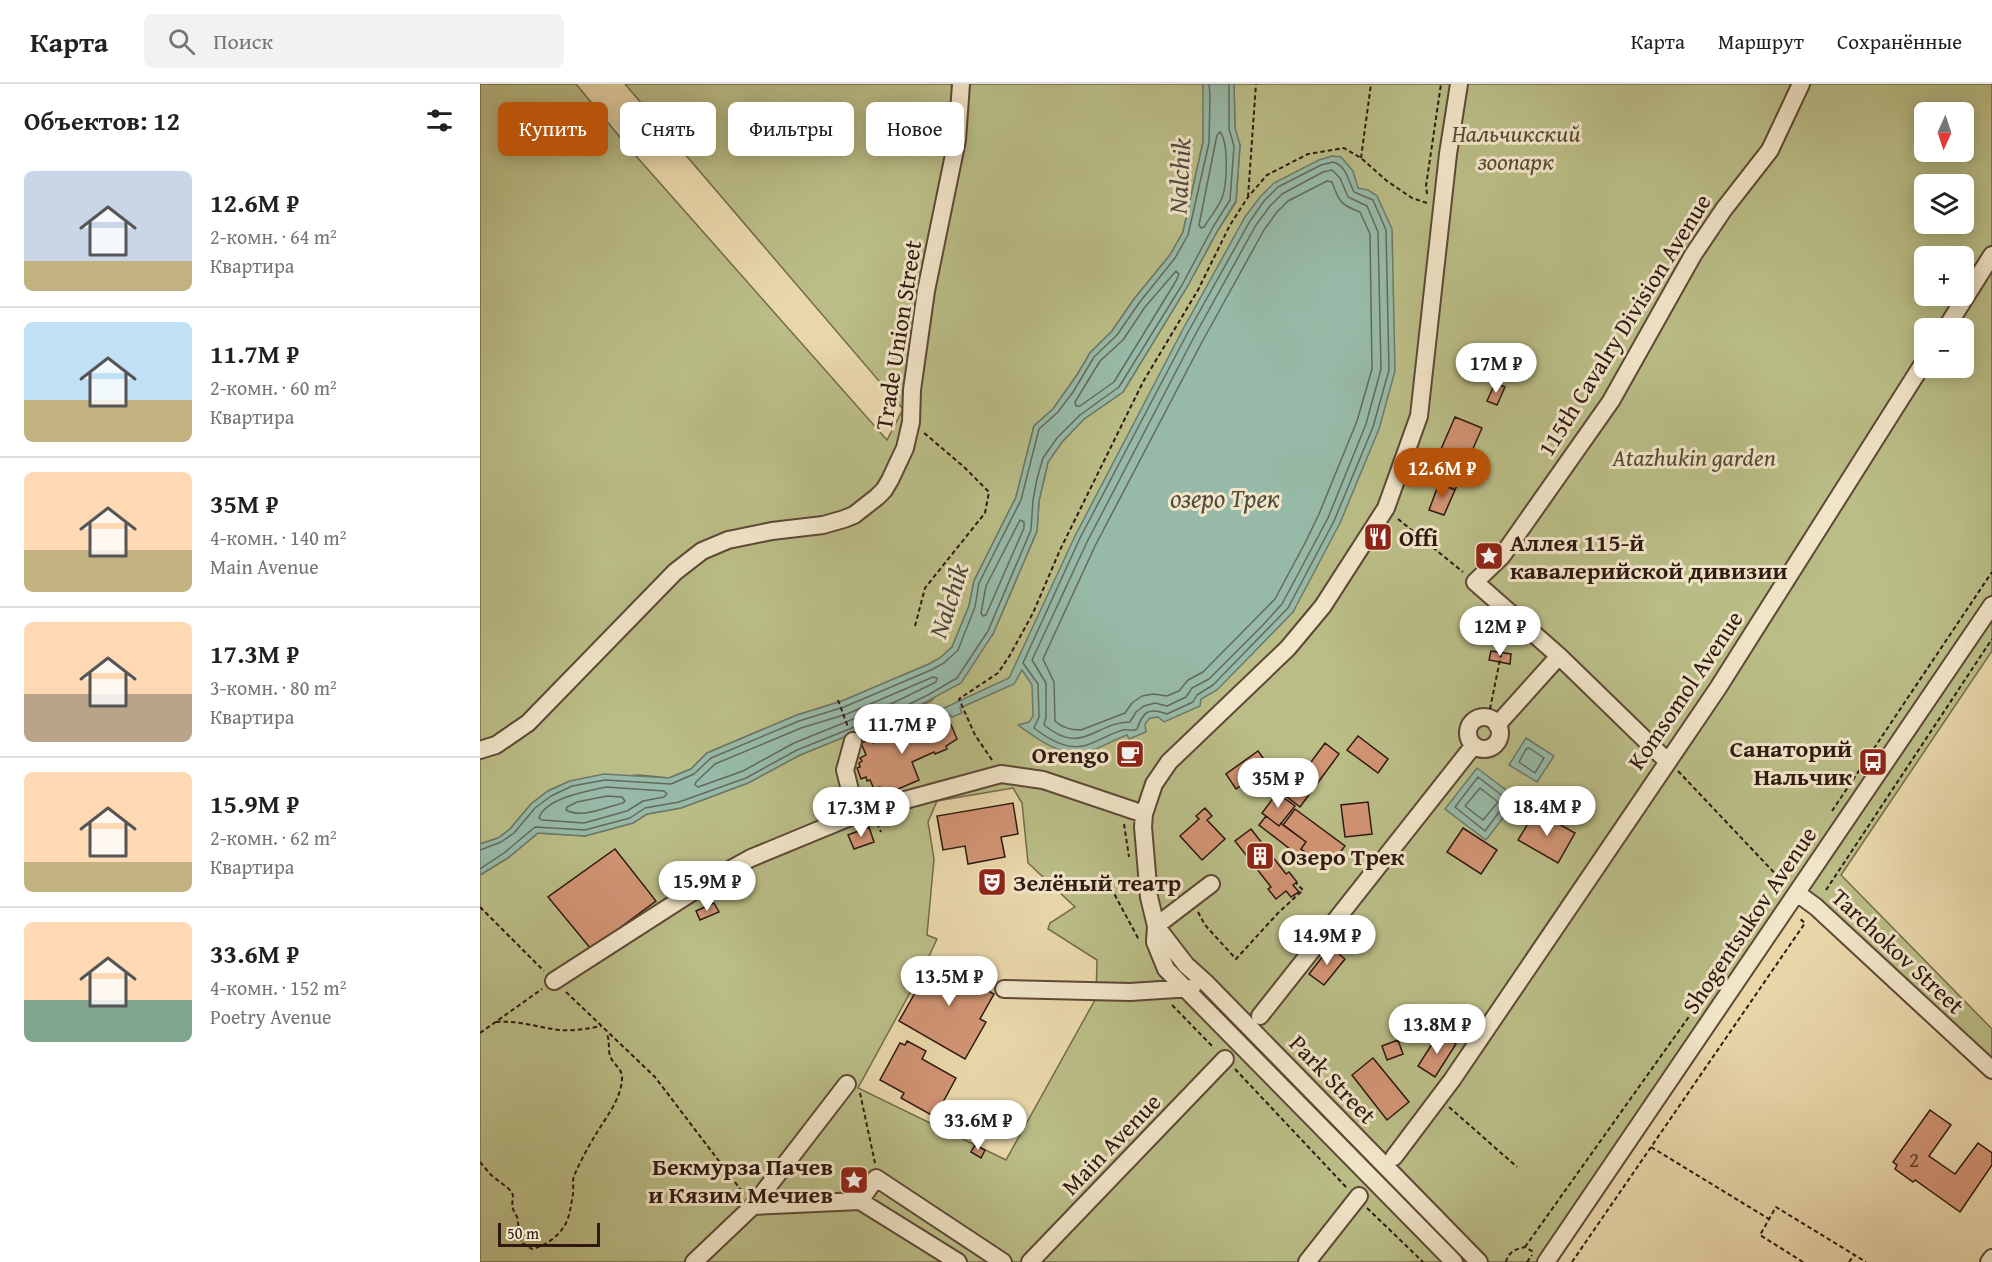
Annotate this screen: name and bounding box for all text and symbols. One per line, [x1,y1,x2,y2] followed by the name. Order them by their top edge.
[144,14,564,68] search box
[30,21,108,62] text: Карта
[165,25,198,58] icon: search
[213,25,273,57] text: Поиск
[1631,26,1685,57] text: Карта
[1718,26,1804,57] text: Маршрут
[1837,26,1962,57] text: Сохранённые
[24,101,180,140] text: Объектов: 12
[498,102,608,156] chip: Купить
[620,102,716,156] chip: Снять
[728,102,854,156] chip: Фильтры
[866,102,964,156] chip: Новое
[1914,102,1974,162] north arrow
[1914,102,1974,378] map controls
[423,104,456,137] icon: filters
[1451,116,1581,179] park label: Нальчикский зоопарк
[1157,137,1200,216] water label: Nalchik
[1914,174,1974,234] button: layers
[210,183,299,222] text: 12.6M ₽
[1529,187,1719,463] street label: 115th Cavalry Division Avenue
[72,195,144,267] icon: home
[210,222,337,251] text: 2-комн. · 64 m²
[866,237,930,432] street label: Trade Union Street
[1914,246,1974,306] button: +
[210,251,294,280] text: Квартира
[1914,318,1974,378] button: −
[210,334,299,373] text: 11.7M ₽
[1454,343,1538,394] pin: 17M ₽
[72,346,144,418] icon: home
[1470,348,1522,377] text: 17M ₽
[210,373,337,402] text: 2-комн. · 60 m²
[210,402,294,431] text: Квартира
[1611,440,1776,475] park label: Atazhukin garden
[1387,448,1497,499] pin: 12.6M ₽
[1408,453,1476,482] text: 12.6M ₽
[1170,478,1280,517] water label: озеро Трек
[210,484,279,523] text: 35M ₽
[72,496,144,568] icon: home
[1399,520,1438,555] place label: Offi
[1362,521,1394,553] restaurant icon: Offi
[210,523,346,552] text: 4-комн. · 140 m²
[1510,525,1788,588] place label: Аллея 115-й кавалерийской дивизии
[1473,540,1505,572] place icon: Аллея 115-й кавалерийской дивизии
[210,552,319,581] text: Main Avenue
[917,559,978,644] water label: Nalchik
[1619,603,1751,777] street label: Komsomol Avenue
[1458,606,1542,657] pin: 12M ₽
[1474,611,1526,640] text: 12M ₽
[210,634,299,673] text: 17.3M ₽
[72,646,144,718] icon: home
[210,673,337,702] text: 3-комн. · 80 m²
[210,702,294,731] text: Квартира
[847,704,957,755] pin: 11.7M ₽
[868,709,936,738] text: 11.7M ₽
[1730,731,1852,794] place label: Санаторий Нальчик
[1032,737,1109,772] place label: Orengo
[1114,738,1146,770] cafe icon: Orengo
[1857,746,1889,778] bus stop icon: Санаторий Нальчик
[1236,758,1320,809] pin: 35M ₽
[1252,763,1304,792] text: 35M ₽
[210,784,299,823] text: 15.9M ₽
[1492,786,1602,837] pin: 18.4M ₽
[806,787,916,838] pin: 17.3M ₽
[1513,791,1581,820] text: 18.4M ₽
[827,792,895,821] text: 17.3M ₽
[72,796,144,868] icon: home
[1673,819,1825,1021] street label: Shogentsukov Avenue
[210,823,337,852] text: 2-комн. · 62 m²
[1281,839,1405,874] place label: Озеро Трек
[1244,840,1276,872] building icon: Озеро Трек
[210,852,294,881] text: Квартира
[652,861,762,912] pin: 15.9M ₽
[1013,865,1181,900] place label: Зелёный театр
[673,866,741,895] text: 15.9M ₽
[976,866,1008,898] theatre icon: Зелёный театр
[1824,880,1973,1022] street label: Tarchokov Street
[1272,915,1382,966] pin: 14.9M ₽
[1293,920,1361,949] text: 14.9M ₽
[210,934,299,973] text: 33.6M ₽
[72,946,144,1018] icon: home
[894,956,1004,1007] pin: 13.5M ₽
[915,961,983,990] text: 13.5M ₽
[210,973,346,1002] text: 4-комн. · 152 m²
[210,1002,331,1031] text: Poetry Avenue
[1382,1004,1492,1055] pin: 13.8M ₽
[1403,1009,1471,1038] text: 13.8M ₽
[1281,1026,1385,1132] street label: Park Street
[1053,1085,1169,1203] street label: Main Avenue
[923,1100,1033,1151] pin: 33.6M ₽
[944,1105,1012,1134] text: 33.6M ₽
[1909,1144,1919,1175] house number: 2
[648,1149,833,1212] place label: Бекмурза Пачев и Кязим Мечиев
[838,1164,870,1196] place icon: Бекмурза Пачев и Кязим Мечиев
[498,1220,600,1248] scale bar
[507,1221,539,1245] text: 50 m

